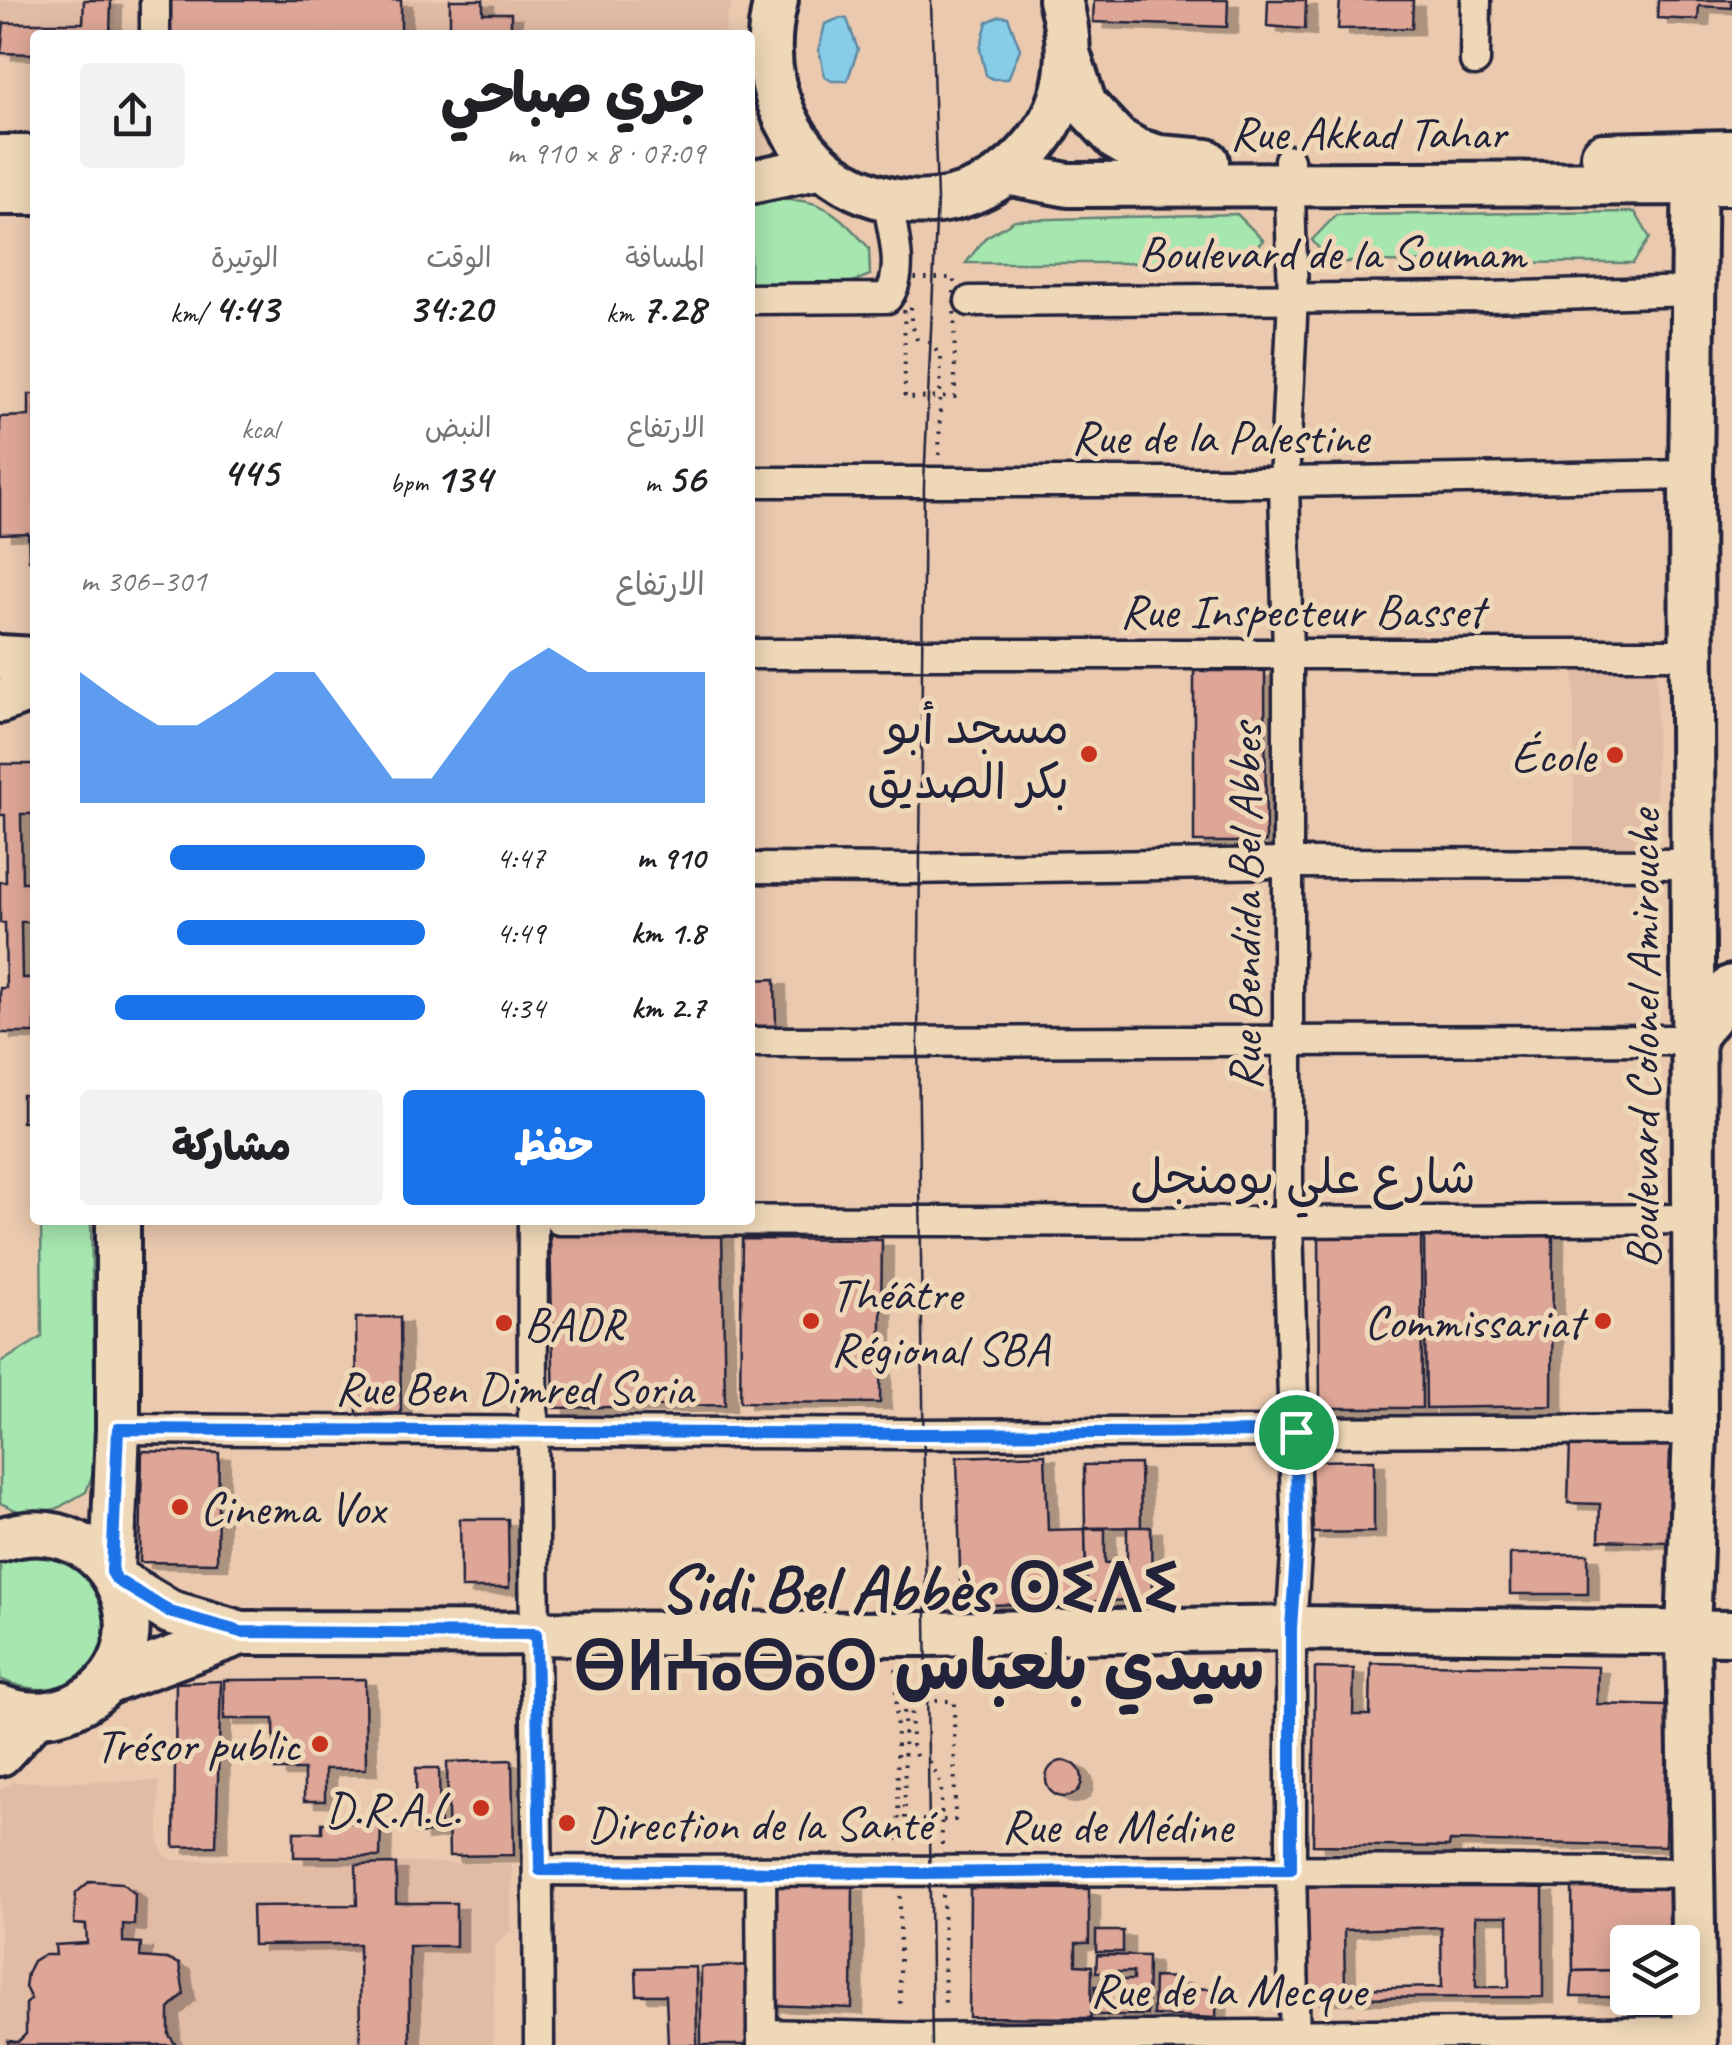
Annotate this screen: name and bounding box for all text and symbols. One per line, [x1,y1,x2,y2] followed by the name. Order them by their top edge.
[441,59,705,129] text: جري صباحي
[80,63,185,168] button: share
[1230,103,1510,163] street label: Rue Akkad Tahar
[507,132,705,173] text: 07:09 · 8 × 910 m
[1139,223,1528,283] street label: Boulevard de la Soumam
[211,240,278,275] text: الوتيرة
[426,240,492,275] text: الوقت
[625,240,705,275] text: المسافة
[213,282,278,335] text: 4:43
[408,282,492,335] text: 34:20
[640,282,705,335] text: 7.28
[170,295,213,330] text: /km
[606,295,640,330] text: km
[1071,407,1372,467] street label: Rue de la Palestine
[425,410,492,445] text: النبض
[626,410,705,445] text: الارتفاع
[241,411,278,446] text: kcal
[222,446,278,499] text: 445
[435,452,492,505] text: 134
[667,452,705,505] text: 56
[390,465,435,500] text: bpm
[645,465,667,500] text: m
[80,560,206,601] text: 301–306 m
[615,564,705,605] text: الارتفاع
[1120,581,1490,641] street label: Rue Inspecteur Basset
[867,697,1069,812] place label: مسجد أبو بكر الصديق
[1215,719,1275,1090] street label: Rue Bendida Bel Abbes
[1511,726,1598,786] place label: École
[1078,743,1100,765] marker: مسجد أبو بكر الصديق
[1604,744,1626,766] marker: École
[1613,806,1673,1268] street label: Boulevard Colonel Amirouche
[495,837,545,878] text: 4:47
[636,837,705,878] text: 910 m
[495,912,545,953] text: 4:49
[631,912,705,953] text: 1.8 km
[495,987,545,1028] text: 4:34
[631,987,705,1028] text: 2.7 km
[80,1090,383,1205] button: مشاركة
[403,1090,705,1205] button: حفظ
[1130,1147,1476,1218] street label: شارع علي بومنجل
[831,1264,1051,1379] place label: Théâtre Régional SBA
[1364,1292,1589,1352] place label: Commissariat
[524,1294,627,1354] place label: BADR
[800,1310,822,1332] marker: Théâtre Régional SBA
[1592,1310,1614,1332] marker: Commissariat
[493,1312,515,1334] marker: BADR
[335,1358,696,1418] street label: Rue Ben Dimred Soria
[1254,1390,1339,1475] pin
[1269,1405,1324,1460] icon: arrive
[200,1478,389,1538] place label: Cinema Vox
[169,1496,191,1518] marker: Cinema Vox
[573,1546,1265,1716] district label: Sidi Bel Abbès ⵙⵉⴷⵉ ⴱⵍⵄⴰⴱⴰⵙ سيدي بلعباس
[95,1715,302,1775] place label: Trésor public
[309,1733,331,1755] marker: Trésor public
[325,1779,461,1839] place label: D.R.A.L.
[587,1794,939,1854] place label: Direction de la Santé
[1002,1796,1236,1856] street label: Rue de Médine
[470,1797,492,1819] marker: D.R.A.L.
[556,1812,578,1834] marker: Direction de la Santé
[1610,1925,1700,2015] map controls
[1610,1925,1700,2015] button: layers
[1090,1960,1369,2020] street label: Rue de la Mecque

